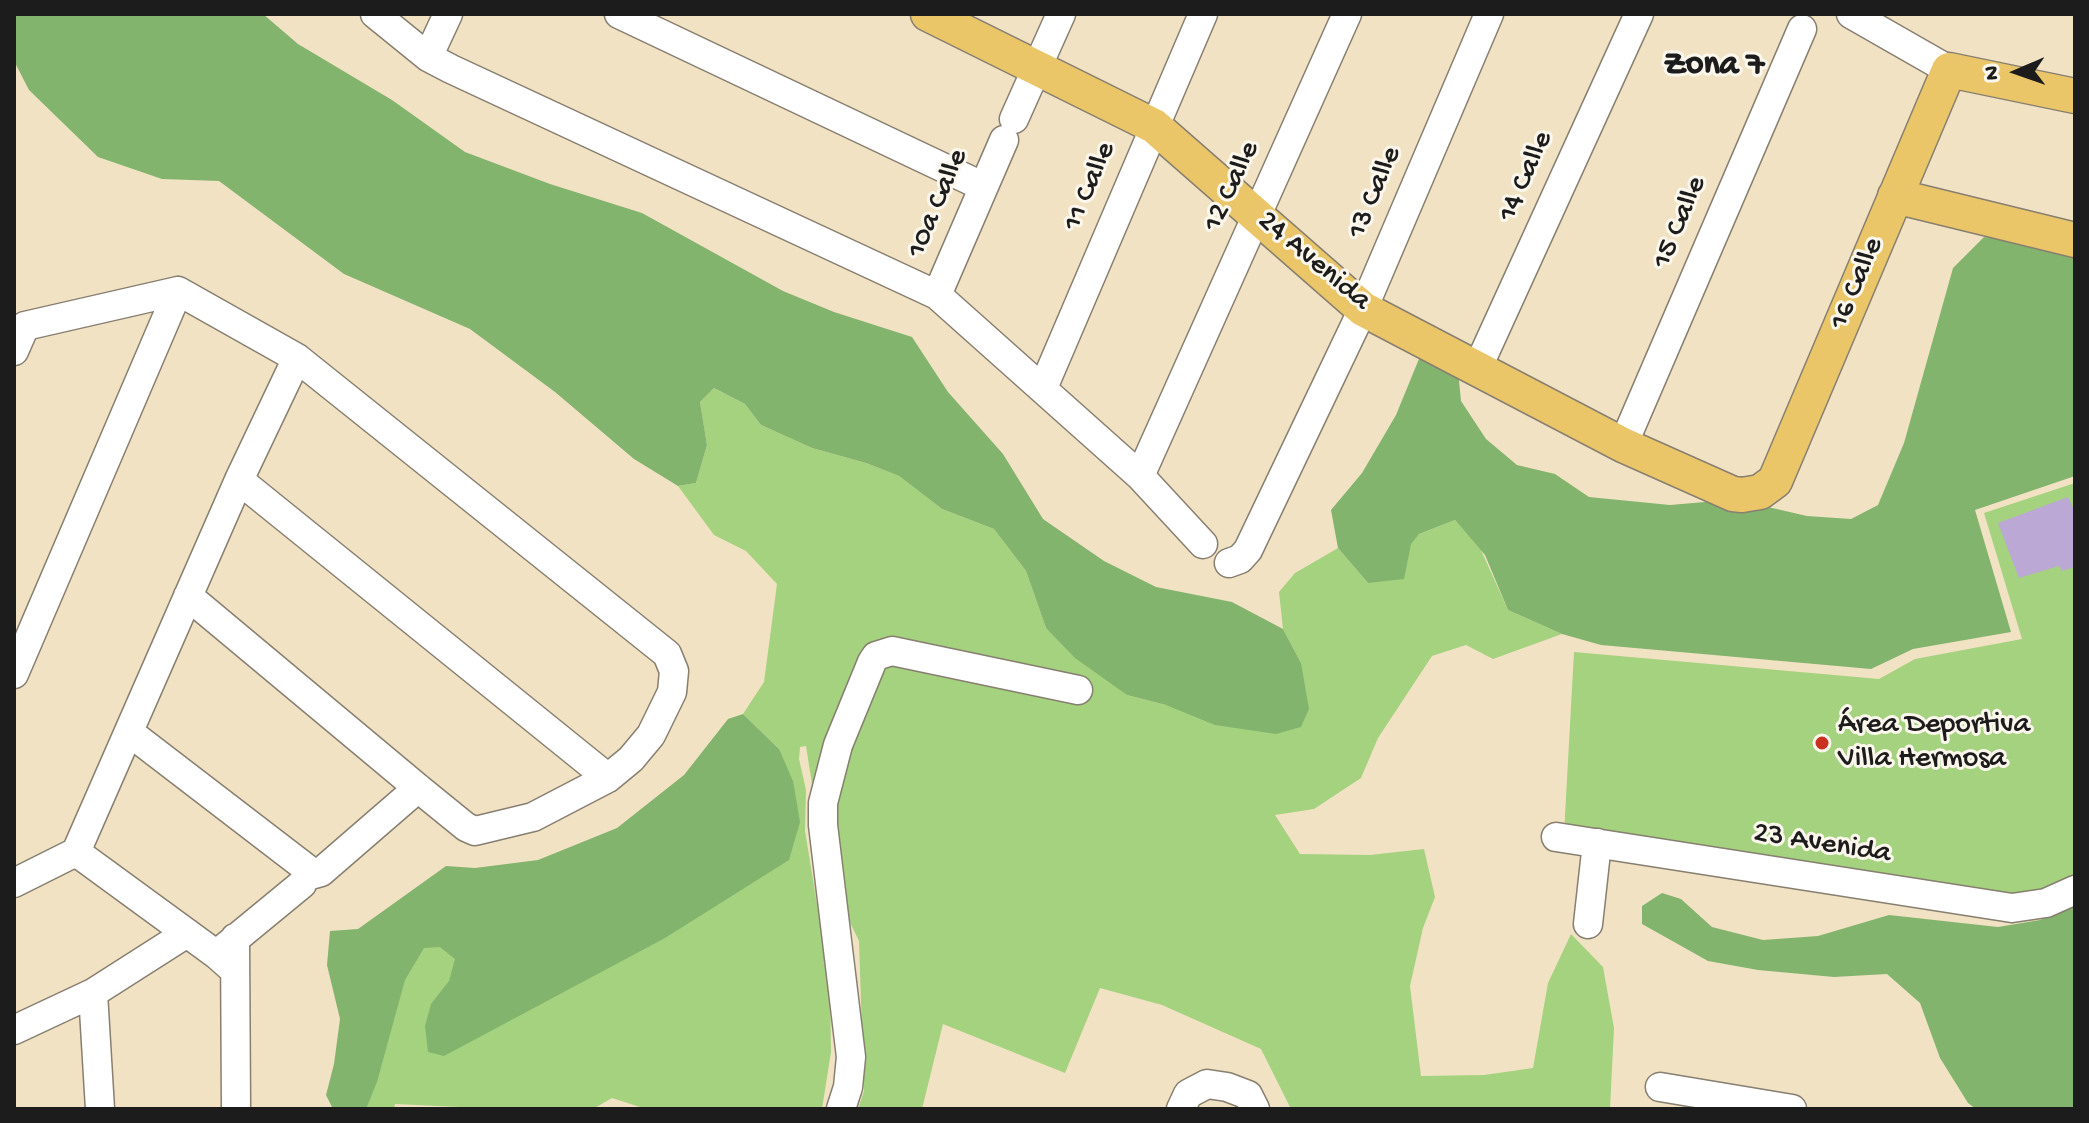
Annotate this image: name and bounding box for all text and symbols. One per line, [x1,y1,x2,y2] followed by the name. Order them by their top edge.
[1977,32,2057,112] north arrow
[1664,47,1764,87] district label: Zona 7
[1980,65,2006,80] text: N
[1491,126,1563,228] street label: 14 Calle
[1196,136,1270,238] street label: 12 Calle
[1056,137,1126,237] street label: 11 Calle
[1341,142,1411,244] street label: 13 Calle
[900,144,978,264] street label: 10a Calle
[1646,172,1716,274] street label: 15 Calle
[1249,204,1377,320] street label: 24 Avenida
[1823,233,1893,335] street label: 16 Calle
[1838,708,2030,778] place label: Área Deportiva Villa Hermosa
[1813,734,1831,752] marker: Área Deportiva Villa Hermosa
[1751,816,1893,874] street label: 23 Avenida

